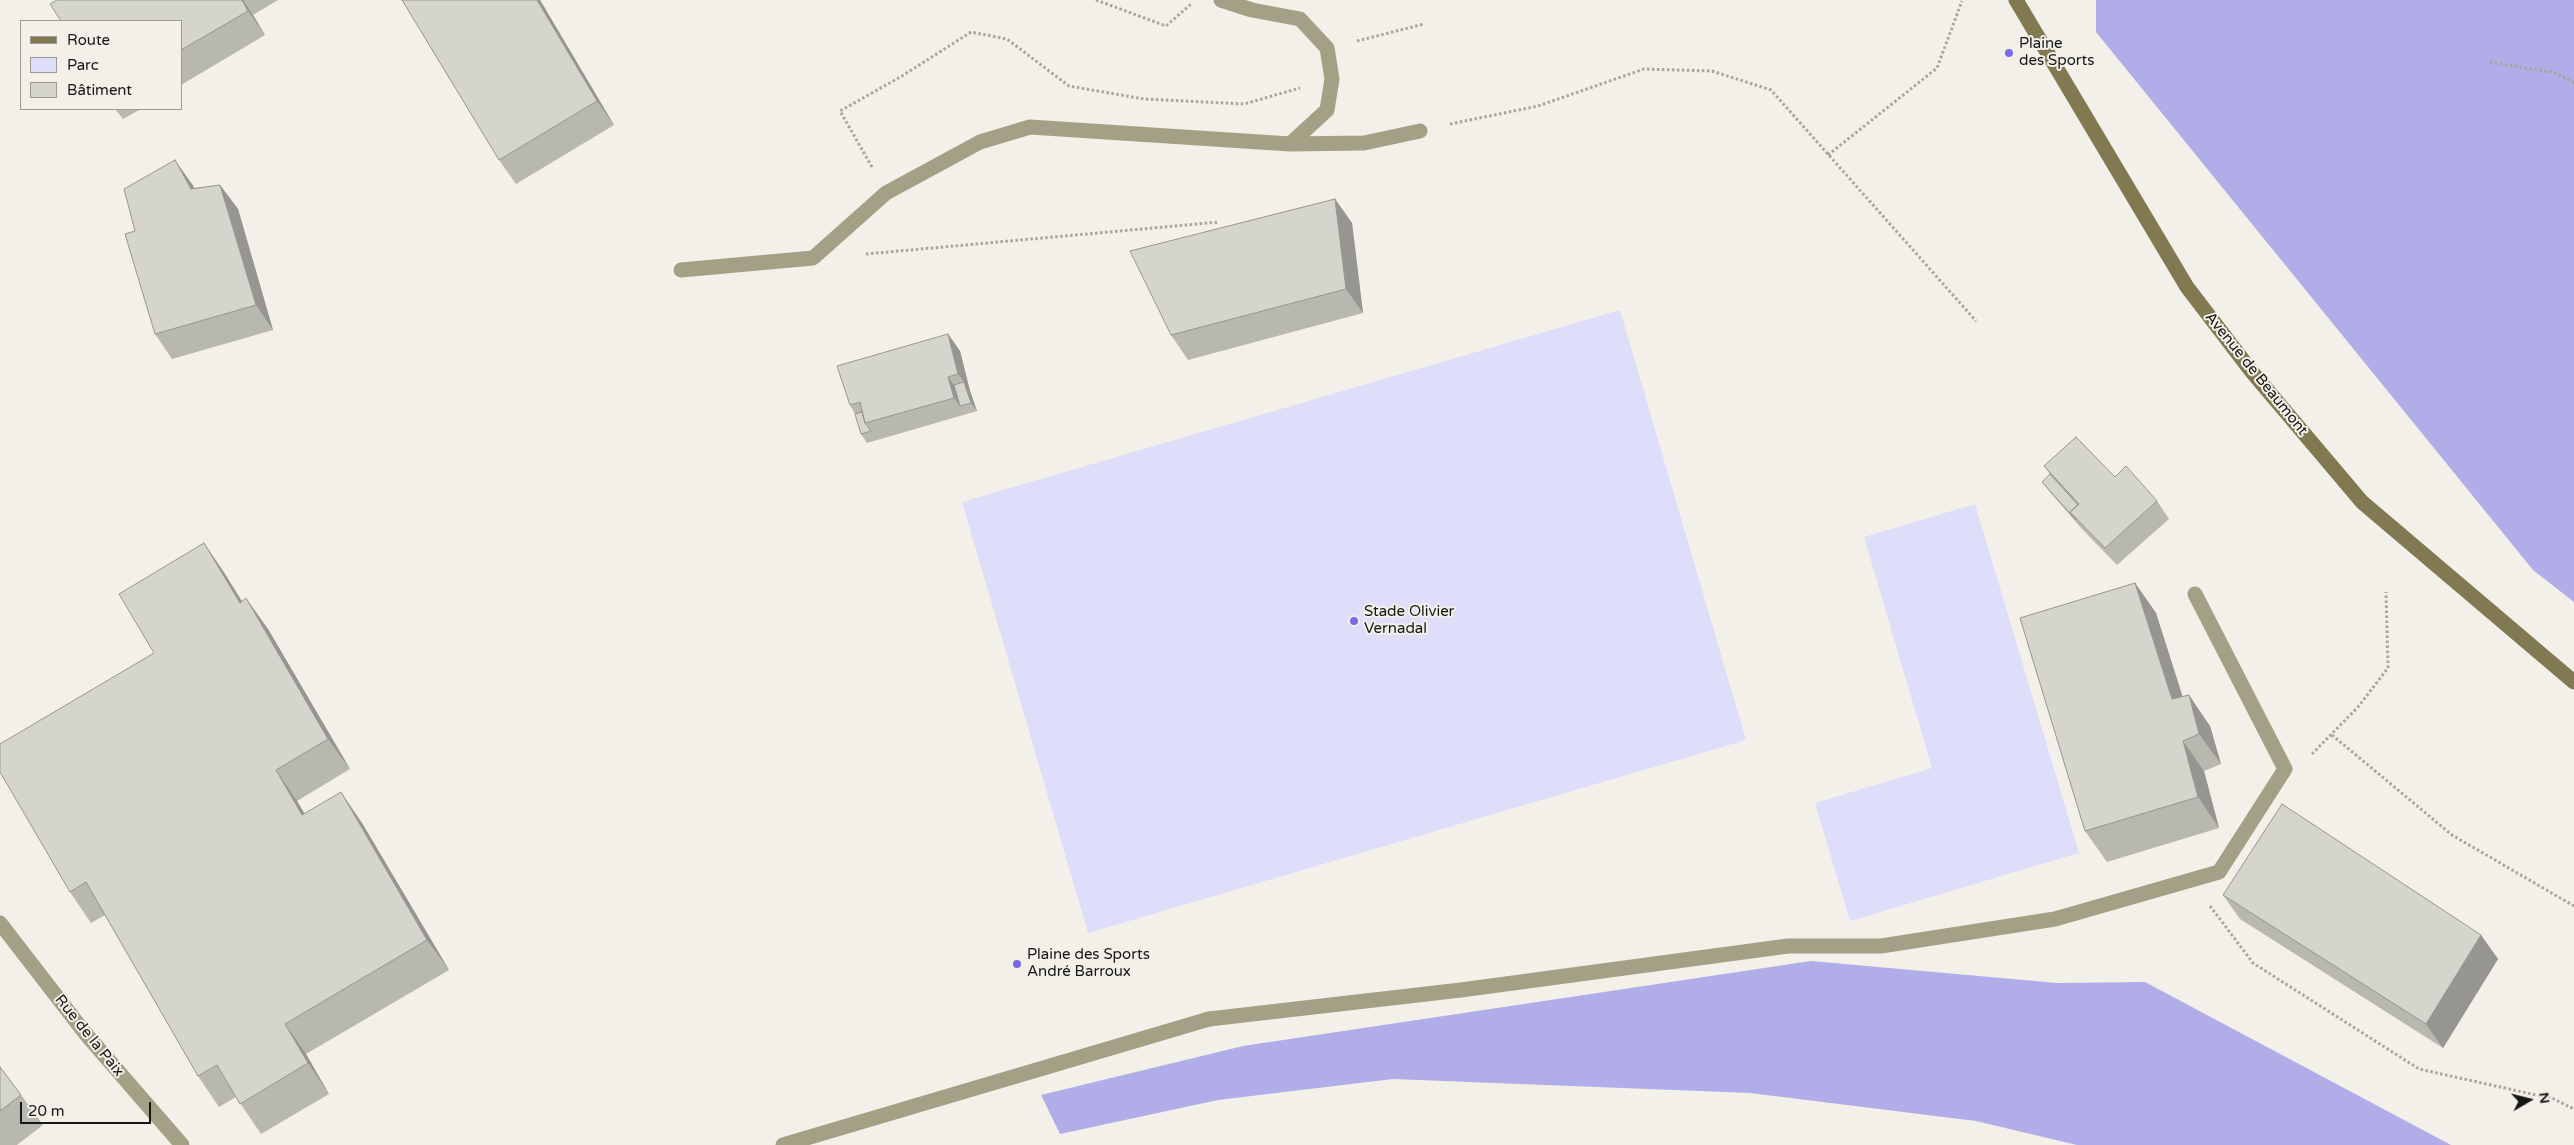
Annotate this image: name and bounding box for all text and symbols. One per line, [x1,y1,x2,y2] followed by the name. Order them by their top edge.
[20,20,182,110] legend
[67,31,110,49] text: Route
[2019,35,2094,70] place label: Plaine des Sports
[2003,47,2015,59] marker: Plaine des Sports
[67,56,99,74] text: Parc
[67,81,132,99] text: Bâtiment
[2201,309,2311,439] street label: Avenue de Beaumont
[1364,603,1454,638] place label: Stade Olivier Vernadal
[1348,615,1360,627] marker: Stade Olivier Vernadal
[1027,946,1150,981] place label: Plaine des Sports André Barroux
[1011,958,1023,970] marker: Plaine des Sports André Barroux
[51,991,127,1081] street label: Rue de la Paix
[2504,1075,2554,1125] north arrow
[2535,1091,2554,1105] text: N
[22,1092,154,1124] scale bar
[28,1102,65,1120] text: 20 m

